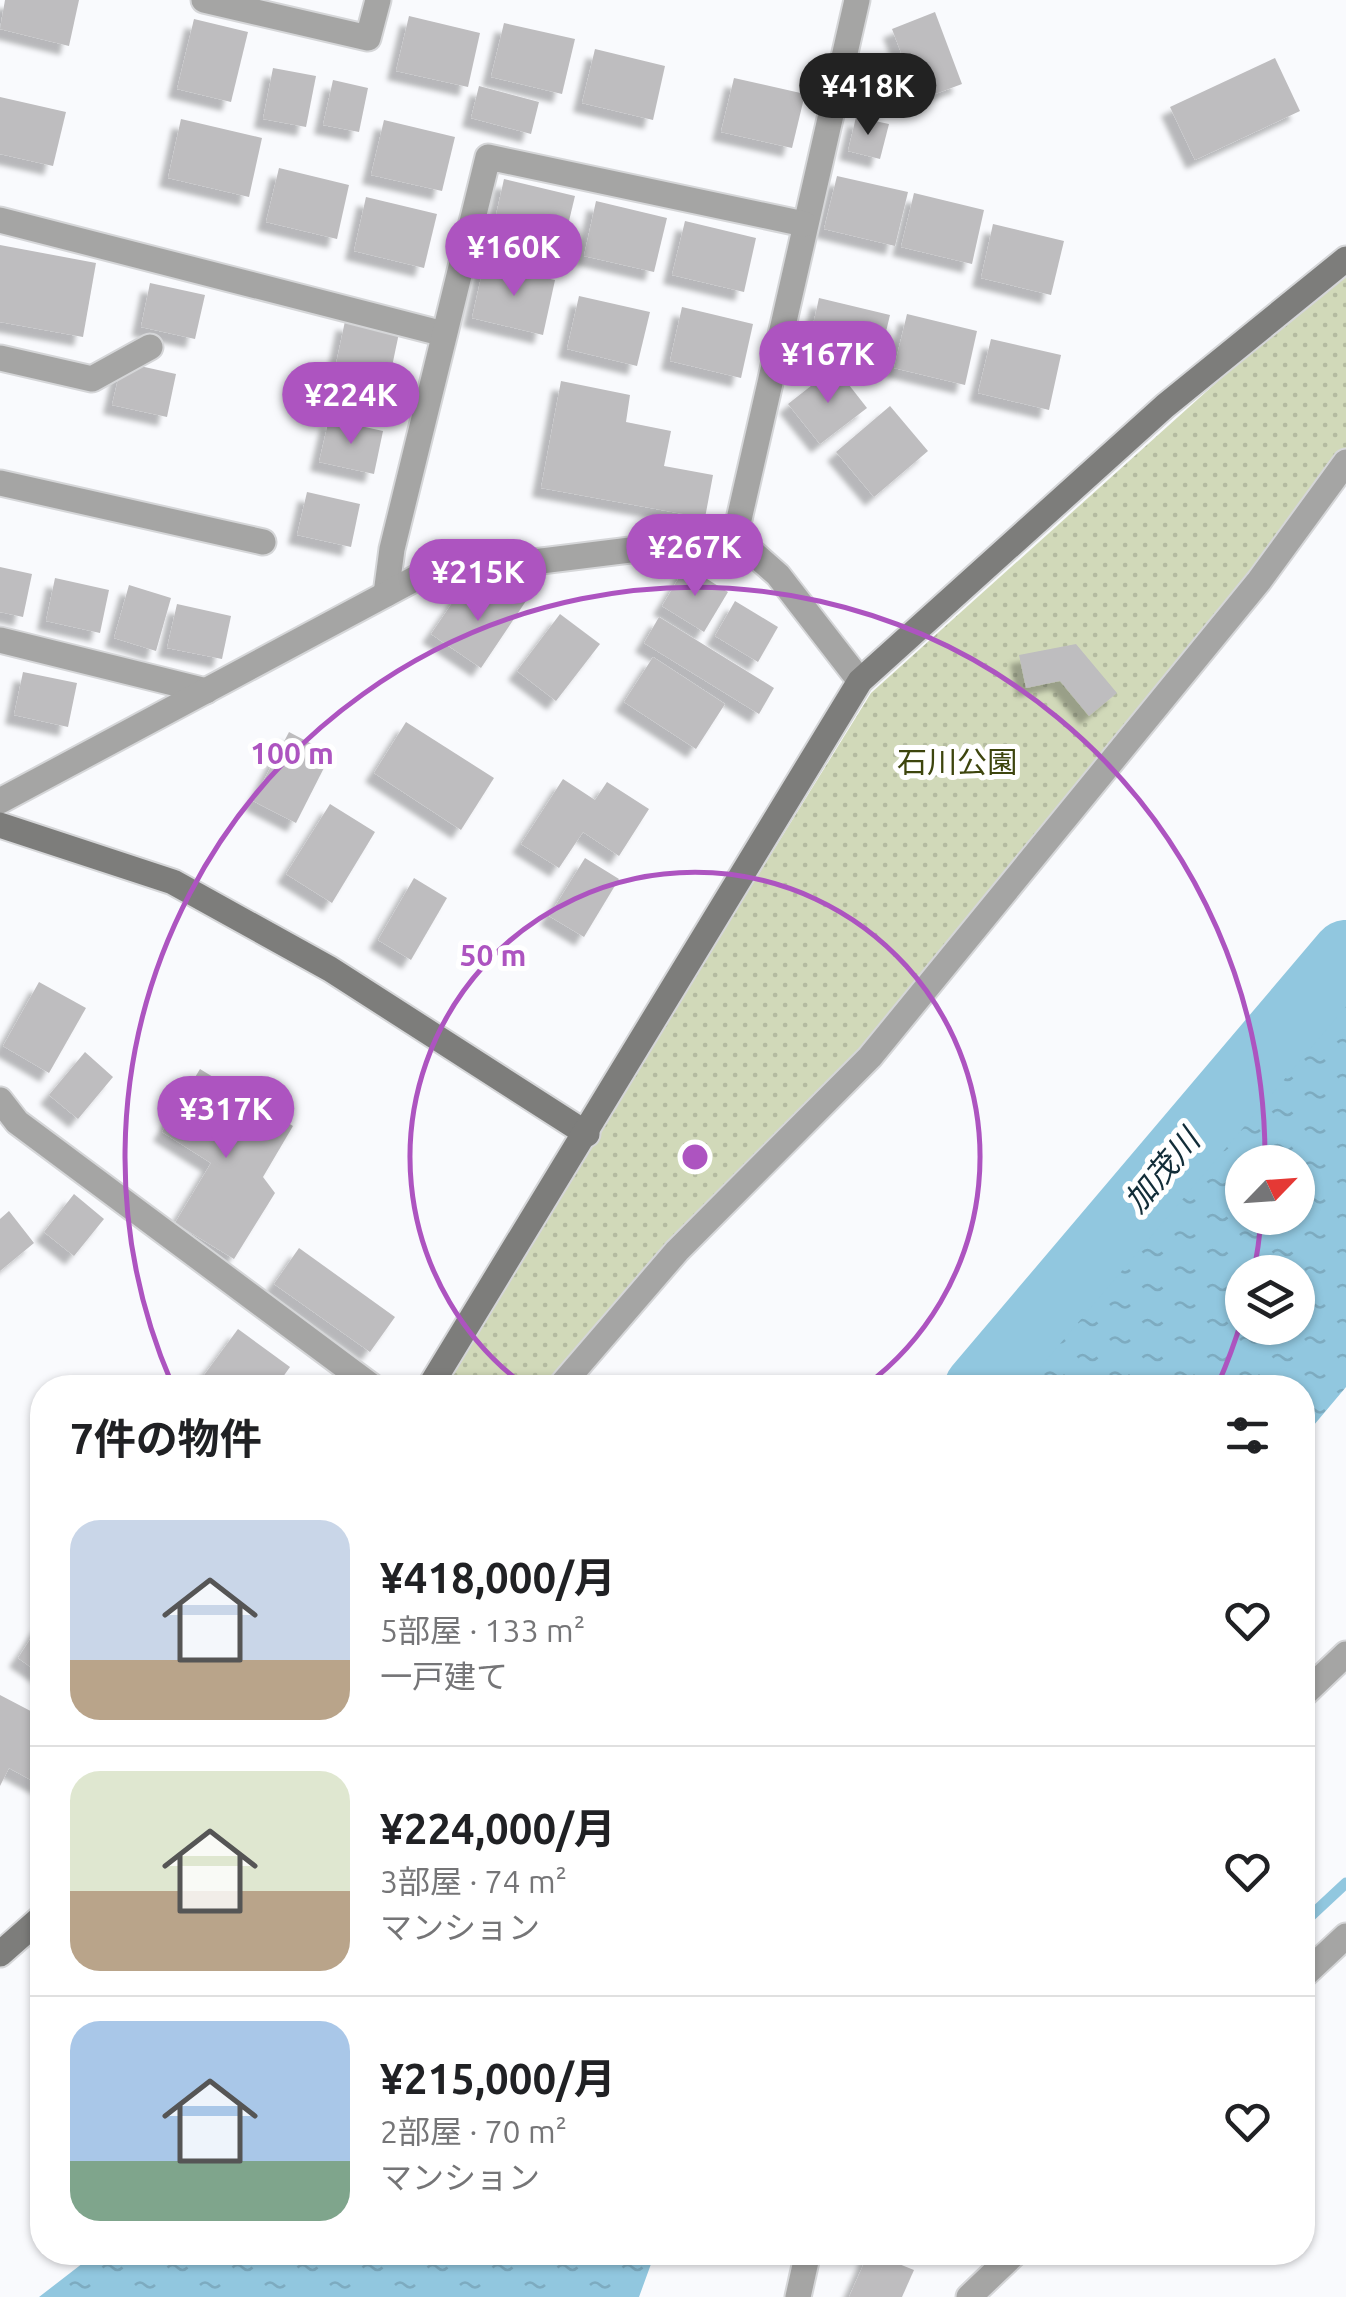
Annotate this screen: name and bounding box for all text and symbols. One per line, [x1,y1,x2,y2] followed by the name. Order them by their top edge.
[798,53,938,138] pin: ¥418K
[821,67,915,103] text: ¥418K
[444,214,584,299] pin: ¥160K
[467,228,561,264] text: ¥160K
[758,321,898,406] pin: ¥167K
[781,335,875,371] text: ¥167K
[281,362,421,447] pin: ¥224K
[304,376,398,412] text: ¥224K
[625,514,765,599] pin: ¥267K
[648,528,742,564] text: ¥267K
[408,539,548,624] pin: ¥215K
[431,553,525,589] text: ¥215K
[250,736,334,770] text: 100 m
[897,745,1017,779] park label: 石川公園
[460,938,526,972] text: 50 m
[156,1076,296,1161] pin: ¥317K
[179,1090,273,1126] text: ¥317K
[1117,1120,1208,1219] water label: 加茂川
[677,1139,713,1175] centre of rings
[1225,1145,1315,1235] north arrow
[1225,1145,1315,1345] map controls
[1225,1255,1315,1345] button: layers
[1220,1408,1275,1463] icon: filters
[70,1415,262,1462] text: 7件の物件
[380,1554,616,1601] text: ¥418,000/月
[150,1560,270,1680] icon: home
[1220,1593,1275,1648] icon: heart
[380,1612,585,1648] text: 5部屋 · 133 m²
[380,1658,508,1694] text: 一戸建て
[380,1805,616,1852] text: ¥224,000/月
[150,1811,270,1931] icon: home
[1220,1844,1275,1899] icon: heart
[380,1863,567,1899] text: 3部屋 · 74 m²
[380,1909,540,1945] text: マンション
[380,2055,616,2102] text: ¥215,000/月
[150,2061,270,2181] icon: home
[1220,2094,1275,2149] icon: heart
[380,2113,567,2149] text: 2部屋 · 70 m²
[380,2159,540,2195] text: マンション

